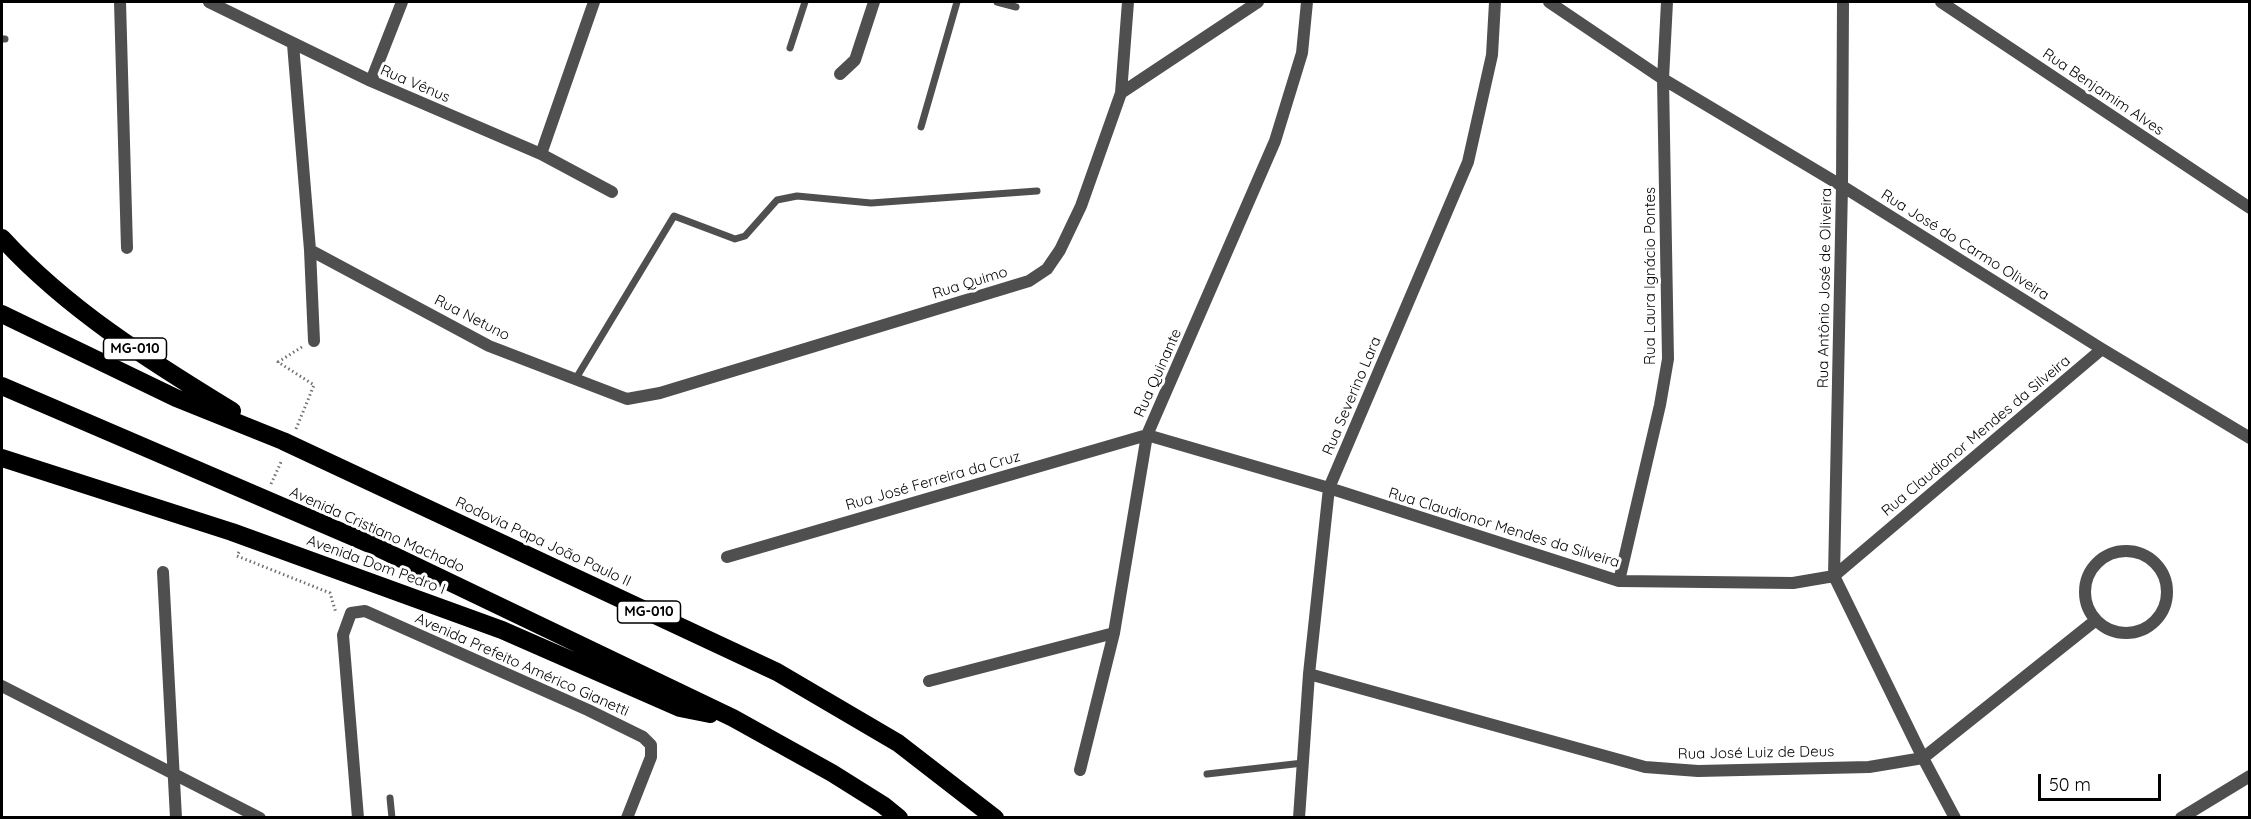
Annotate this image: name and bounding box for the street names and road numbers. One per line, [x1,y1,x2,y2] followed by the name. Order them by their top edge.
[2039,45,2167,139] street label: Rua Benjamim Alves
[377,61,453,107] street label: Rua Vênus
[1878,186,2052,304] street label: Rua José do Carmo Oliveira
[1641,187,1659,365] street label: Rua Laura Ignácio Pontes
[1814,188,1836,388] street label: Rua Antônio José de Oliveira
[930,263,1010,303] street label: Rua Quimo
[431,291,513,345] street label: Rua Netuno
[1130,326,1186,420] street label: Rua Quinante
[1319,334,1385,458] street label: Rua Severino Lara
[104,338,166,360] road number: MG-010
[1878,352,2074,520] street label: Rua Claudionor Mendes da Silveira
[844,447,1022,515] street label: Rua José Ferreira da Cruz
[287,483,467,577] street label: Avenida Cristiano Machado
[1386,484,1622,572] street label: Rua Claudionor Mendes da Silveira
[452,493,634,591] street label: Rodovia Papa João Paulo II
[304,532,448,598] street label: Avenida Dom Pedro I
[618,601,680,623] road number: MG-010
[412,610,632,720] street label: Avenida Prefeito Américo Gianetti
[1678,743,1834,763] street label: Rua José Luiz de Deus

